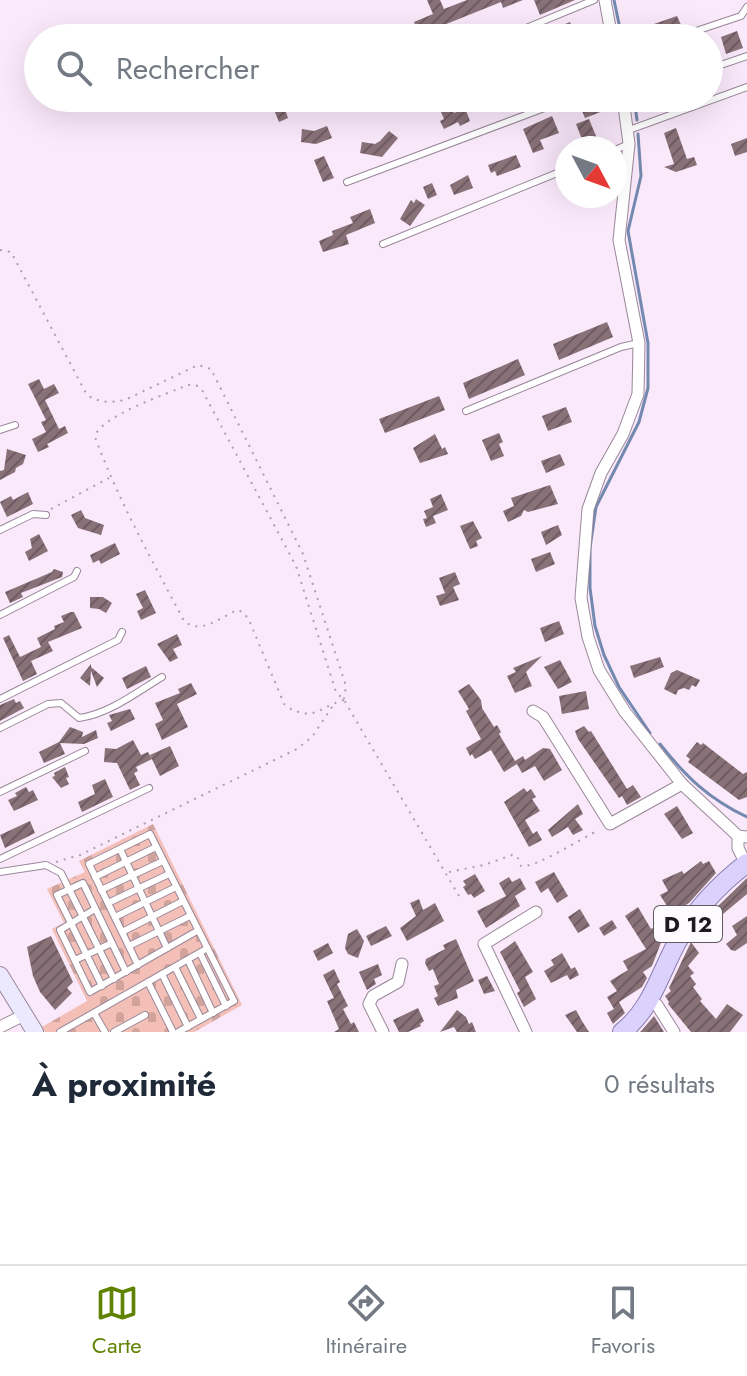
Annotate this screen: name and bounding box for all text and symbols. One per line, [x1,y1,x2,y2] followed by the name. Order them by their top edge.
[24,24,723,112] search box
[52,46,96,90] icon: search
[116,47,259,90] text: Rechercher
[555,136,627,208] north arrow
[654,906,722,942] road number: D 12
[32,1060,216,1109] text: À proximité
[604,1065,715,1103] text: 0 résultats
[92,1281,142,1361] tab: Carte
[325,1281,407,1361] tab: Itinéraire
[591,1281,655,1361] tab: Favoris

